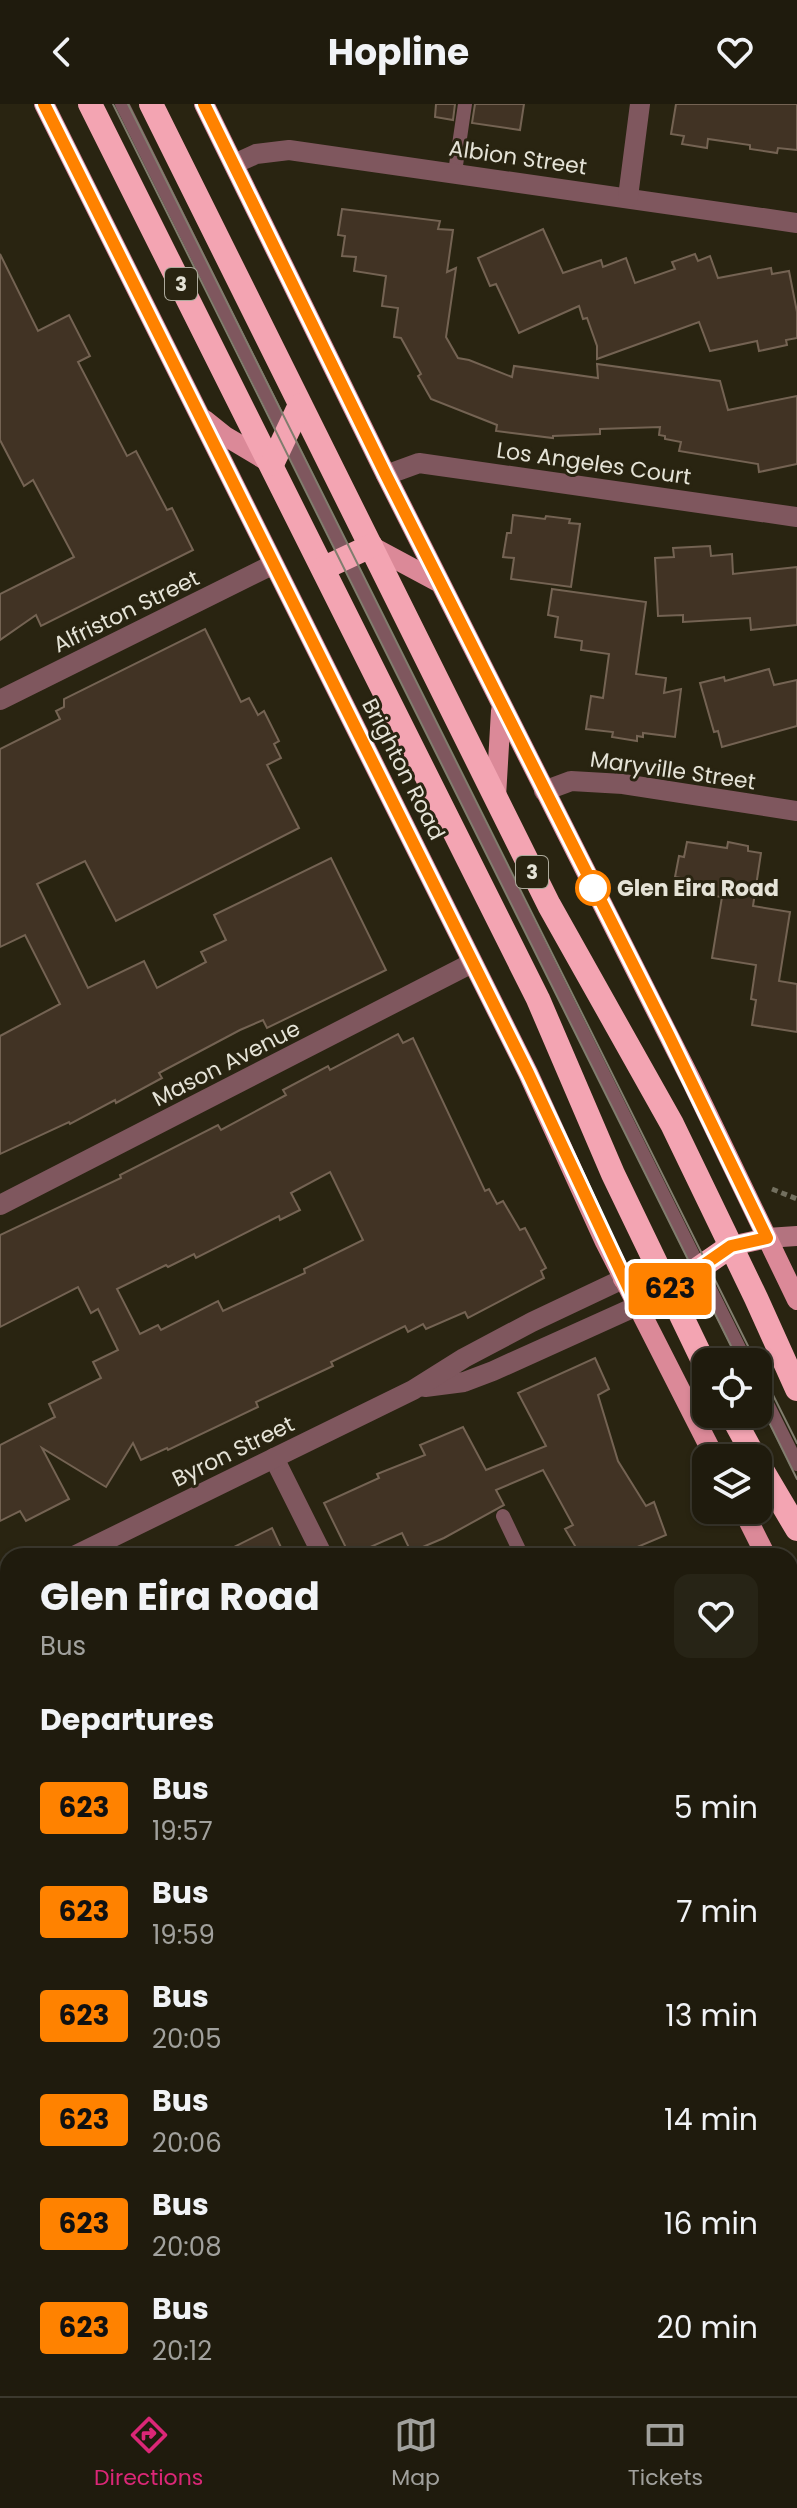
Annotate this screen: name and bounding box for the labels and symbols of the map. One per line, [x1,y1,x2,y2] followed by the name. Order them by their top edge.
[447,132,589,183] street label: Albion Street
[165,268,197,300] road number: 3
[495,434,693,492] street label: Los Angeles Court
[48,563,204,660] street label: Alfriston Street
[354,693,453,845] street label: Brighton Road
[588,744,758,797] street label: Maryville Street
[516,856,548,888] road number: 3
[576,871,610,905] marker: Glen Eira Road
[617,873,779,904] place label: Glen Eira Road
[147,1013,305,1114] street label: Mason Avenue
[624,1263,716,1315] line badge: 623
[167,1408,300,1494] street label: Byron Street

